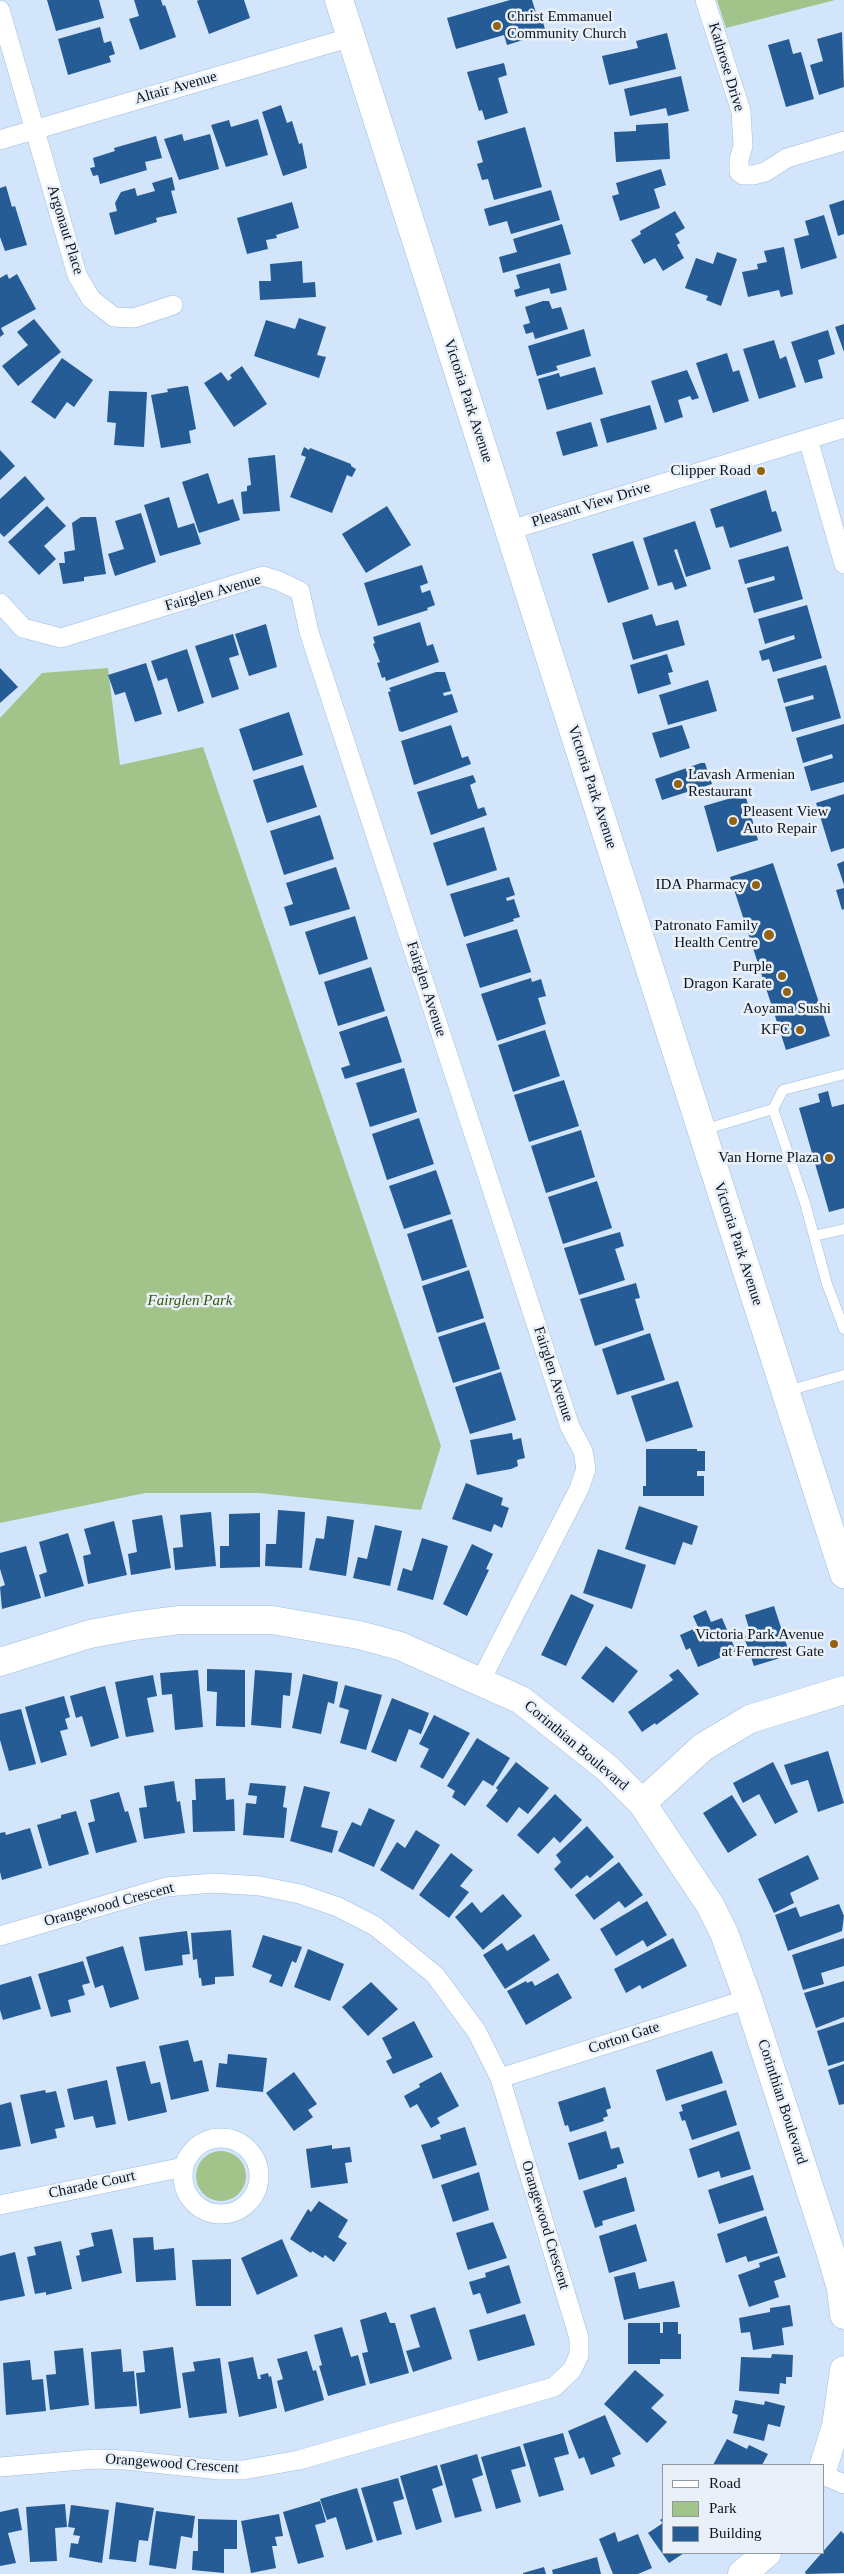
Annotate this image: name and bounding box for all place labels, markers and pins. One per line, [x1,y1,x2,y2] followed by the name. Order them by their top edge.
[507,8,627,43] place label: Christ Emmanuel Community Church
[491,20,503,32] marker: Christ Emmanuel Community Church
[671,462,751,480] place label: Clipper Road
[755,465,767,477] marker: Clipper Road
[688,766,795,801] place label: Lavash Armenian Restaurant
[672,778,684,790] marker: Lavash Armenian Restaurant
[743,803,828,838] place label: Pleasent View Auto Repair
[727,815,739,827] marker: Pleasent View Auto Repair
[656,876,746,894] place label: IDA Pharmacy
[750,879,762,891] marker: IDA Pharmacy
[654,917,758,952] place label: Patronato Family Health Centre
[762,928,776,942] marker: Patronato Family Health Centre
[683,958,772,993] place label: Purple Dragon Karate
[776,970,788,982] marker: Purple Dragon Karate
[781,986,793,998] marker: Aoyama Sushi
[743,1000,831,1018] place label: Aoyama Sushi
[761,1021,790,1039] place label: KFC
[794,1024,806,1036] marker: KFC
[718,1149,819,1167] place label: Van Horne Plaza
[823,1152,835,1164] marker: Van Horne Plaza
[695,1626,824,1661] place label: Victoria Park Avenue at Ferncrest Gate
[828,1638,840,1650] marker: Victoria Park Avenue at Ferncrest Gate

